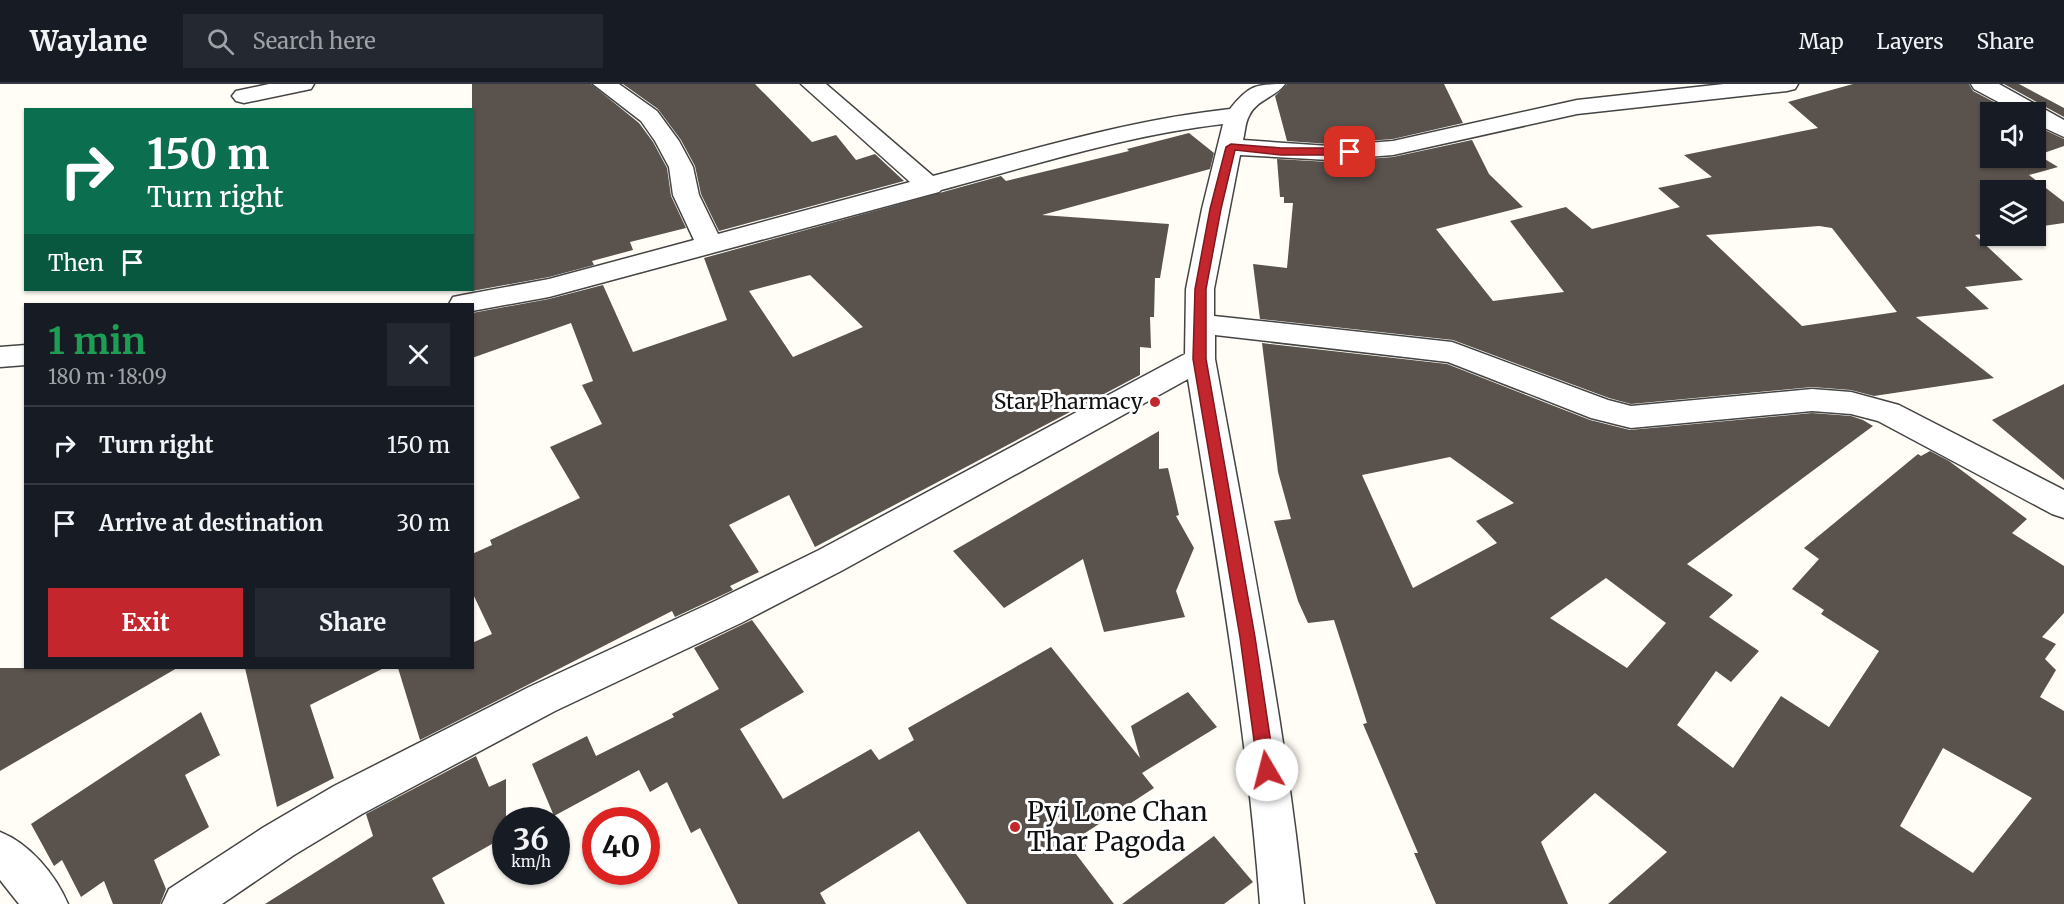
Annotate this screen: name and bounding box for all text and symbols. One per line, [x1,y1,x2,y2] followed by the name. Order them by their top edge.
[183,14,603,68] search box
[30,23,147,59] text: Waylane
[204,25,237,58] icon: search
[252,27,376,55] text: Search here
[1799,28,1844,55] text: Map
[1877,28,1944,55] text: Layers
[1977,28,2034,55] text: Share
[1980,102,2046,246] map controls
[1980,102,2046,168] button: sound
[1324,126,1375,177] pin
[147,128,269,180] text: 150 m
[48,132,126,210] icon: right
[1333,135,1366,168] icon: arrive
[147,180,284,214] text: Turn right
[1980,180,2046,246] button: layers
[116,246,149,279] icon: arrive
[48,249,104,277] text: Then
[48,319,146,364] text: 1 min
[387,323,450,386] button: close
[48,364,167,389] text: 180 m · 18:09
[994,388,1144,415] place label: Star Pharmacy
[1148,395,1162,409] marker: Star Pharmacy
[48,429,81,462] icon: right
[99,431,213,459] text: Turn right
[387,431,450,459] text: 150 m
[48,507,81,540] icon: arrive
[99,509,323,537] text: Arrive at destination
[396,509,450,537] text: 30 m
[48,588,243,657] button: Exit
[255,588,450,657] button: Share
[1235,738,1299,802] position arrow
[1027,795,1208,858] place label: Pyi Lone Chan Thar Pagoda
[582,807,660,885] speed limit sign: 40
[513,820,549,858] text: 36
[1008,820,1022,834] marker: Pyi Lone Chan Thar Pagoda
[511,852,551,871] text: km/h

